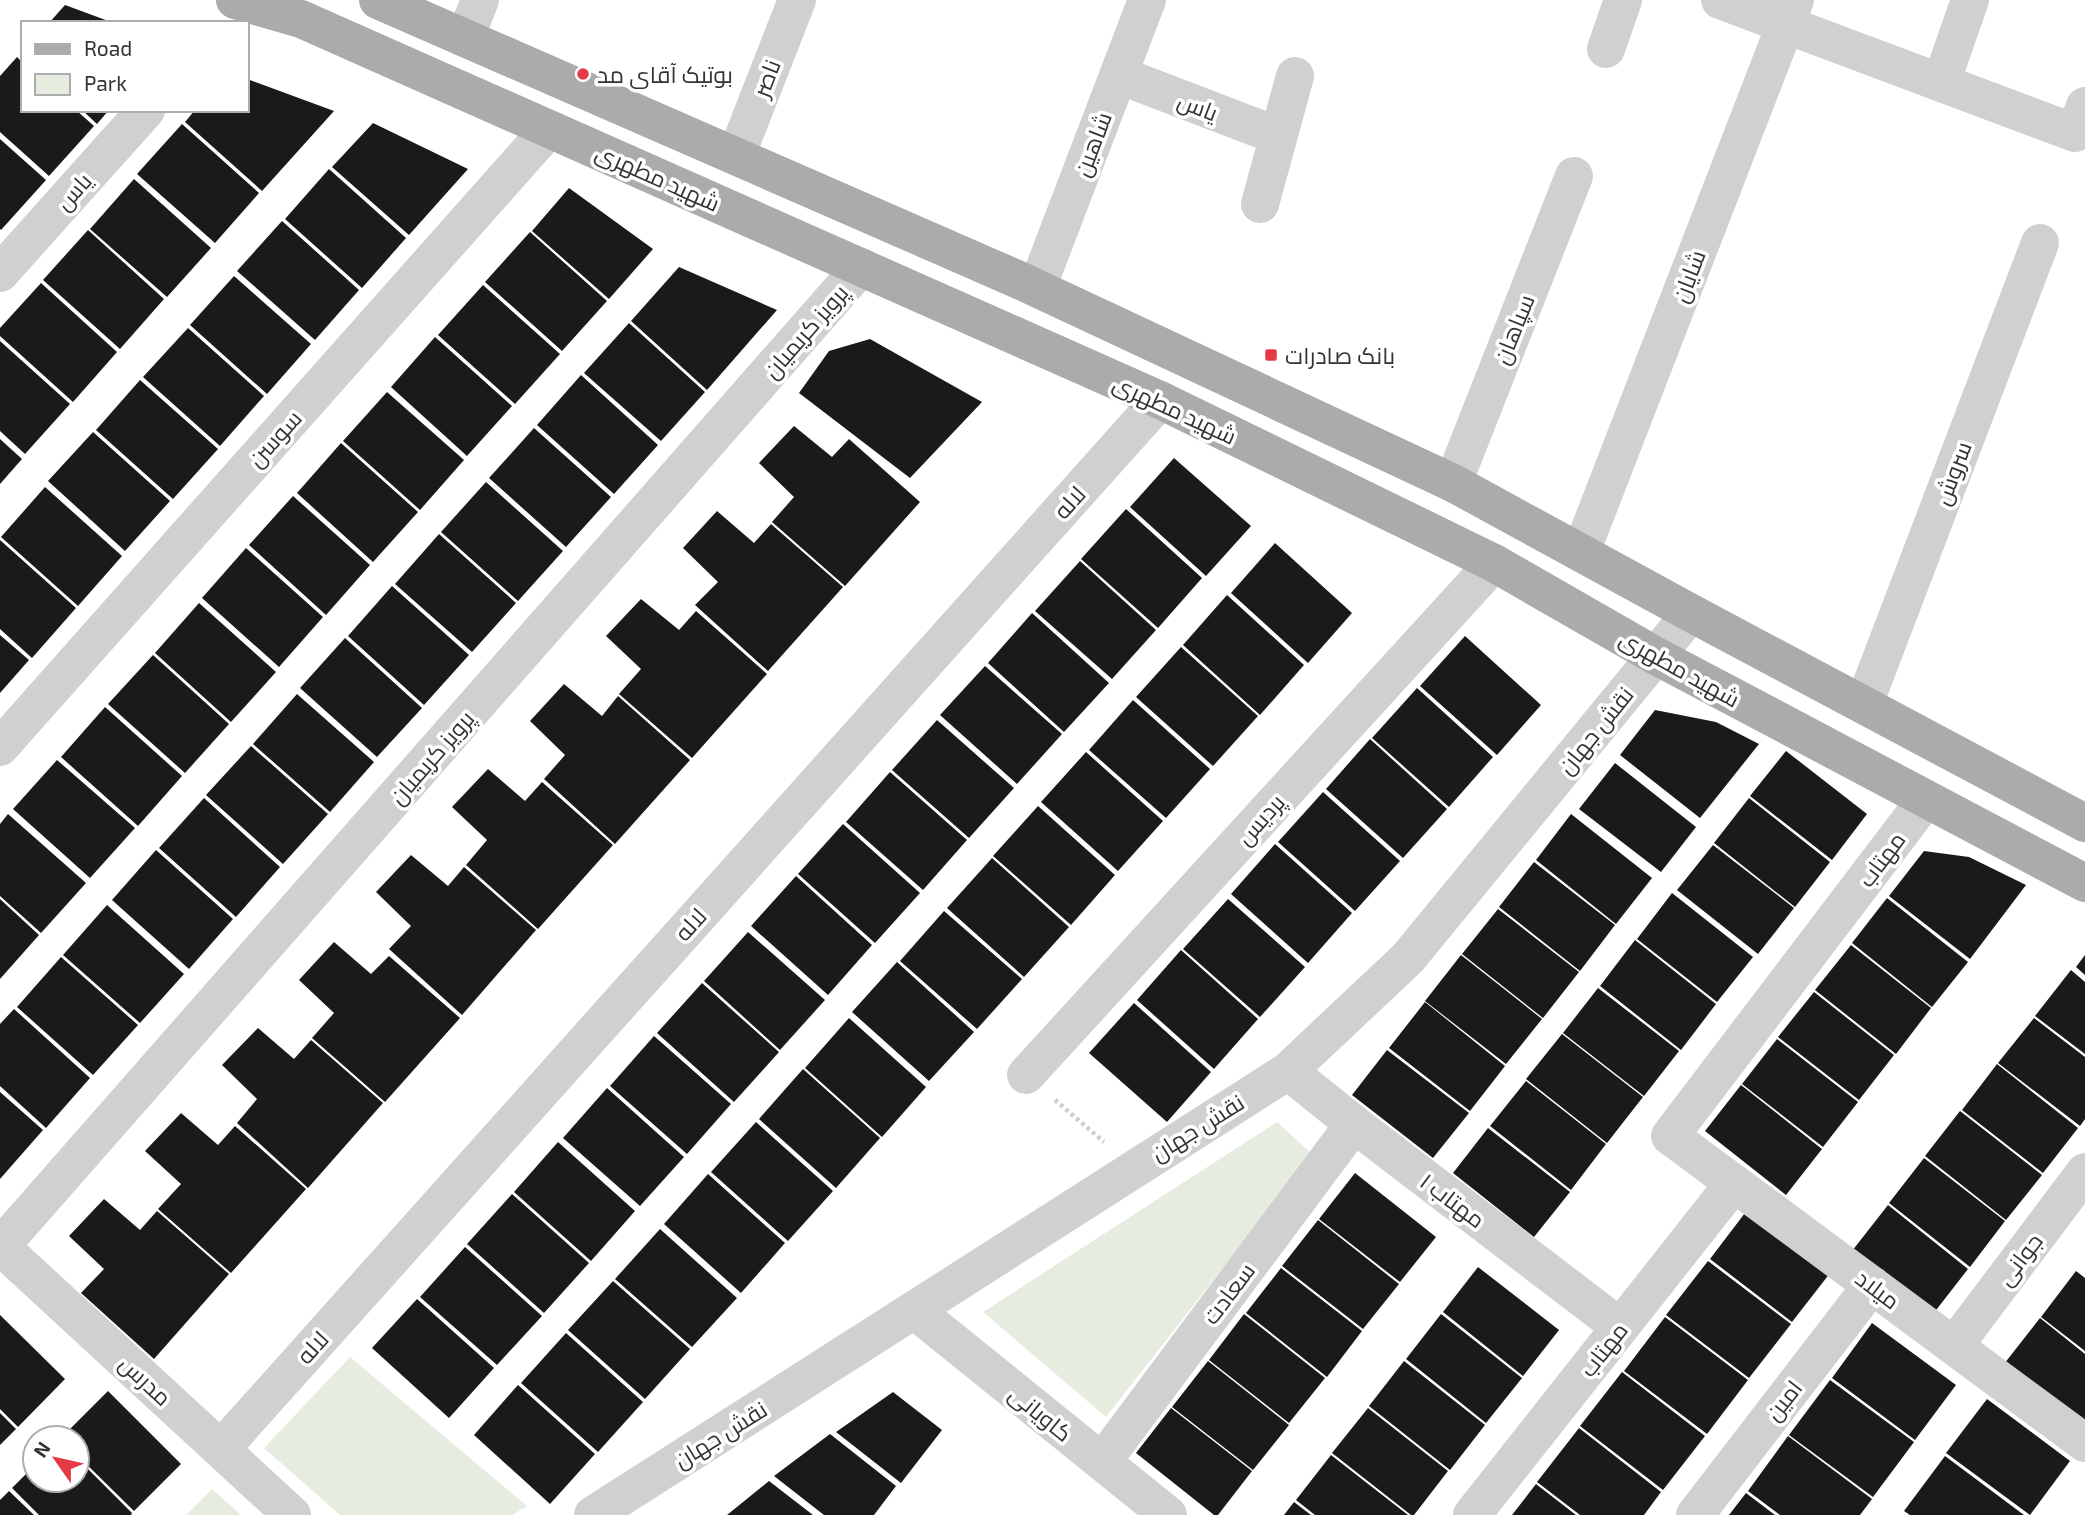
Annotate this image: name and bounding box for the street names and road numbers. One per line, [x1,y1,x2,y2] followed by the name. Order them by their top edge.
[745,55,786,103] street label: ناصر
[1174,86,1222,127] street label: یاس
[1067,108,1118,181] street label: شاهین
[591,137,724,218] street label: شهید مطهری
[49,166,98,216] street label: یاس
[1665,246,1712,307] street label: شایان
[757,278,855,385] street label: پرویز کریمیان
[1486,290,1541,368] street label: سپاهان
[1108,368,1241,451] street label: شهید مطهری
[241,404,308,473] street label: سوسن
[1927,437,1978,509] street label: سروش
[1047,480,1091,524] street label: لاله
[1615,623,1745,713] street label: شهید مطهری
[1551,681,1640,780] street label: نقش جهان
[383,704,481,811] street label: پرویز کریمیان
[1230,788,1292,852] street label: پردیس
[1851,826,1912,893] street label: مهتاب
[668,902,712,946] street label: لاله
[1145,1087,1249,1167] street label: نقش جهان
[1414,1167,1491,1234] street label: مهتاب ۱
[1990,1227,2049,1291] street label: جوانی
[1196,1257,1260,1329] street label: سعادت
[1850,1263,1906,1315] street label: میلاد
[1573,1316,1634,1383] street label: مهتاب
[290,1325,334,1369] street label: لاله
[113,1349,178,1412] street label: مدرس
[1758,1374,1808,1426] street label: امین
[1003,1379,1078,1448] street label: کاویانی
[668,1394,772,1474] street label: نقش جهان

